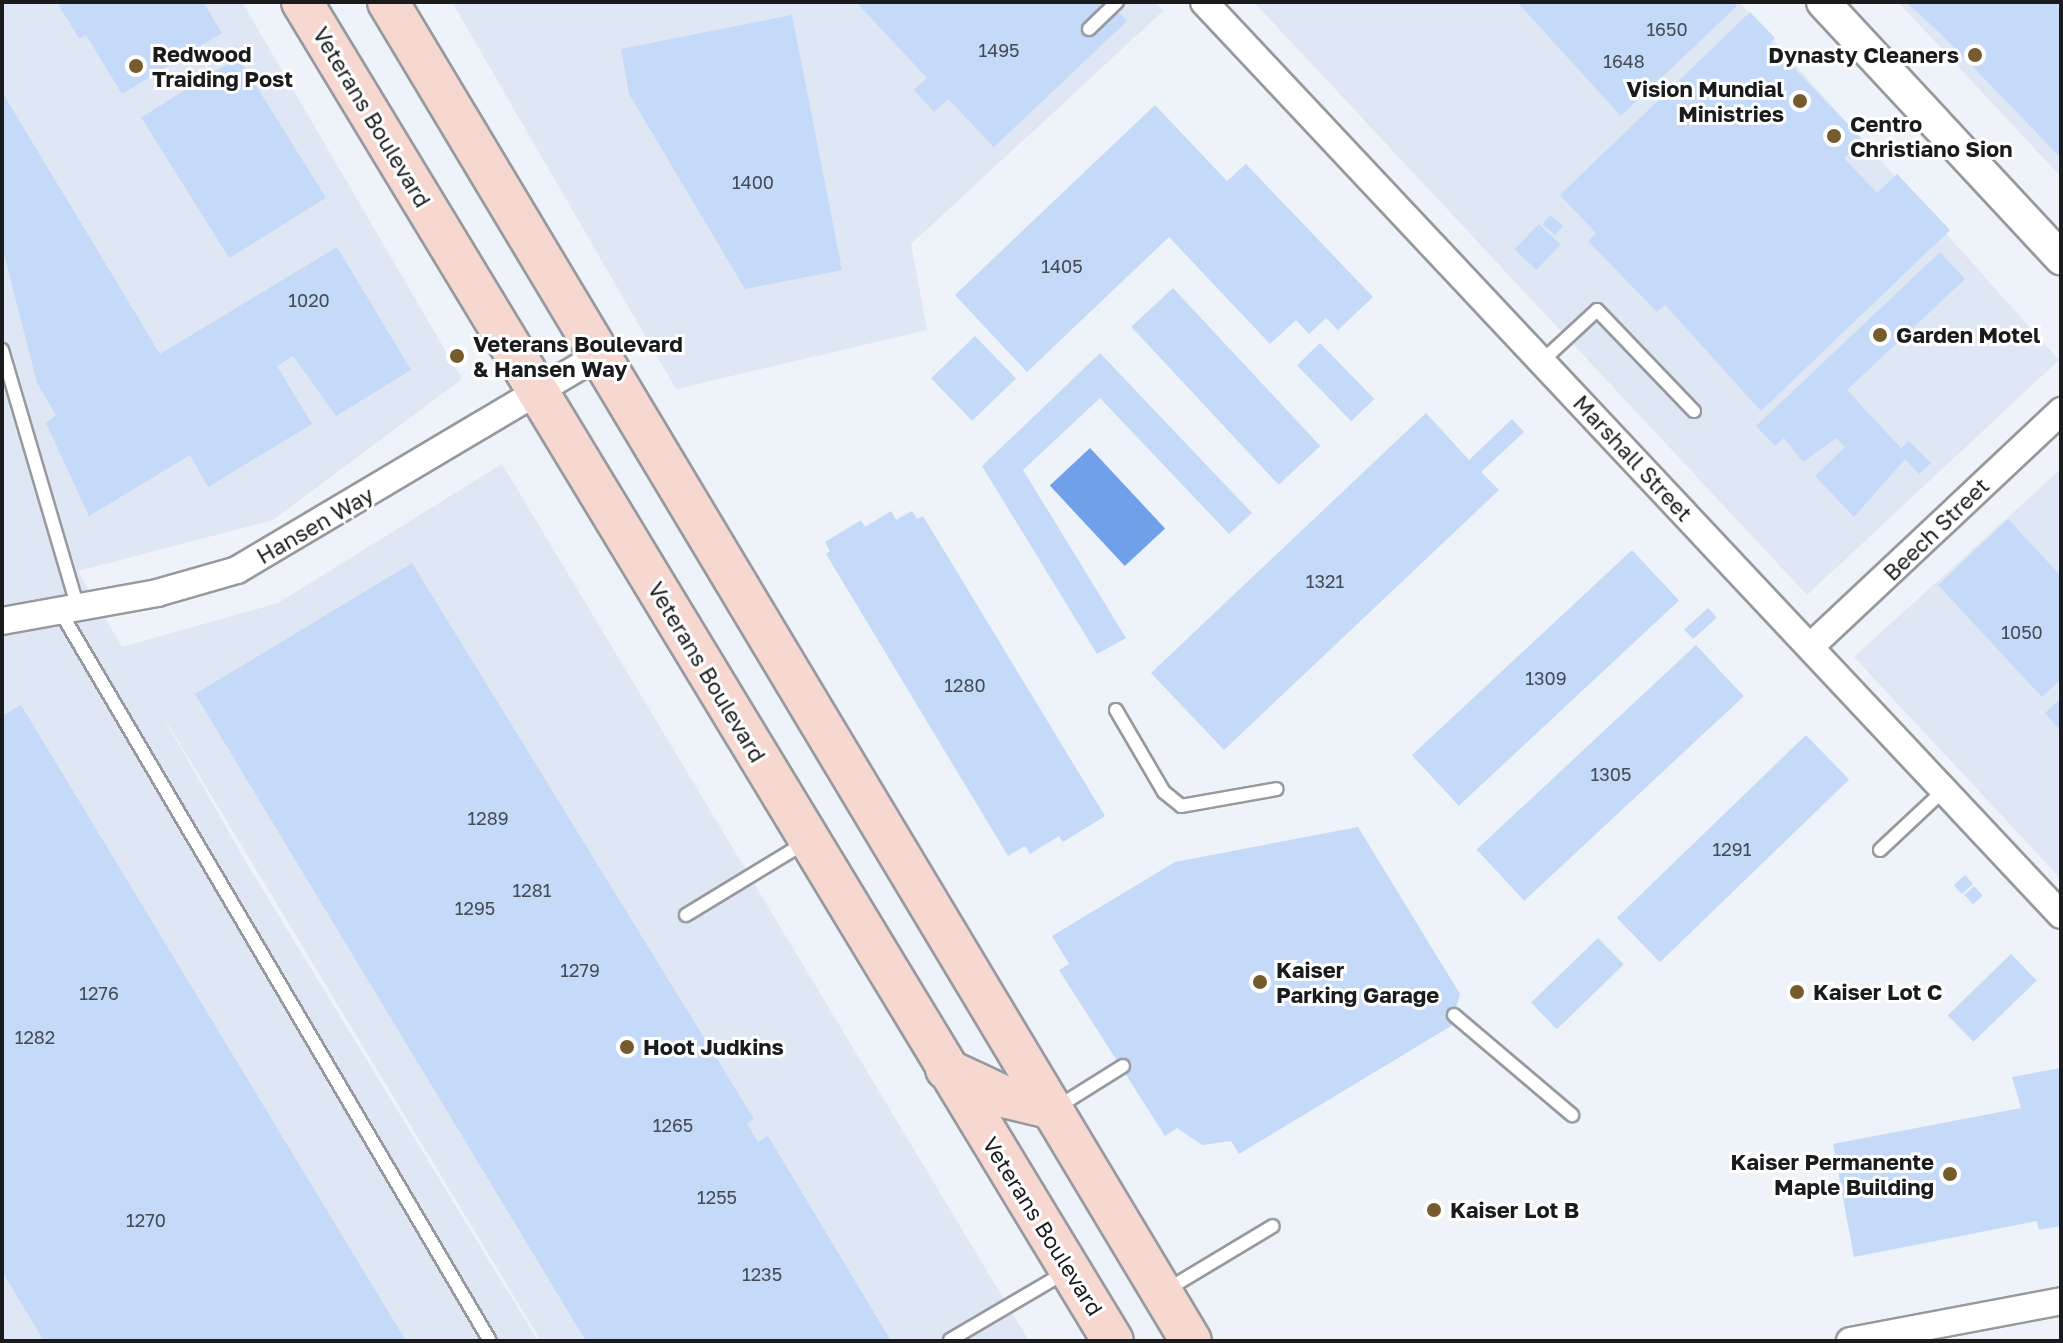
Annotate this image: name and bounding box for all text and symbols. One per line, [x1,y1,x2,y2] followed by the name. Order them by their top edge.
[1646,18,1688,40] house number: 1650
[308,22,436,212] street label: Veterans Boulevard
[978,39,1020,61] house number: 1495
[152,40,293,92] place label: Redwood Traiding Post
[1768,42,1959,68] place label: Dynasty Cleaners
[1966,46,1984,64] marker: Dynasty Cleaners
[1603,50,1645,72] house number: 1648
[127,57,145,75] marker: Redwood Traiding Post
[1626,75,1784,126] place label: Vision Mundial Ministries
[1791,92,1809,110] marker: Vision Mundial Ministries
[1850,110,2013,162] place label: Centro Christiano Sion
[1825,127,1843,145] marker: Centro Christiano Sion
[732,171,774,193] house number: 1400
[1041,255,1083,277] house number: 1405
[288,289,330,311] house number: 1020
[1896,322,2040,348] place label: Garden Motel
[1871,326,1889,344] marker: Garden Motel
[473,330,683,382] place label: Veterans Boulevard & Hansen Way
[448,347,466,365] marker: Veterans Boulevard & Hansen Way
[1568,390,1698,526] street label: Marshall Street
[1878,472,1994,586] street label: Beech Street
[252,481,378,569] street label: Hansen Way
[1306,570,1344,592] house number: 1321
[643,577,771,767] street label: Veterans Boulevard
[2001,621,2043,643] house number: 1050
[1525,667,1567,689] house number: 1309
[944,674,986,696] house number: 1280
[1591,763,1631,785] house number: 1305
[467,807,509,829] house number: 1289
[1713,838,1751,860] house number: 1291
[513,879,551,901] house number: 1281
[455,897,495,919] house number: 1295
[1276,956,1439,1008] place label: Kaiser Parking Garage
[560,959,600,981] house number: 1279
[1251,973,1269,991] marker: Kaiser Parking Garage
[1813,979,1942,1005] place label: Kaiser Lot C
[79,982,119,1004] house number: 1276
[1788,983,1806,1001] marker: Kaiser Lot C
[15,1026,55,1048] house number: 1282
[643,1034,784,1060] place label: Hoot Judkins
[618,1038,636,1056] marker: Hoot Judkins
[653,1114,693,1136] house number: 1265
[977,1132,1109,1320] street label: Veterans Boulevard
[1731,1148,1934,1200] place label: Kaiser Permanente Maple Building
[1941,1165,1959,1183] marker: Kaiser Permanente Maple Building
[697,1186,737,1208] house number: 1255
[1450,1197,1579,1223] place label: Kaiser Lot B
[1425,1201,1443,1219] marker: Kaiser Lot B
[126,1209,166,1231] house number: 1270
[742,1263,782,1285] house number: 1235

